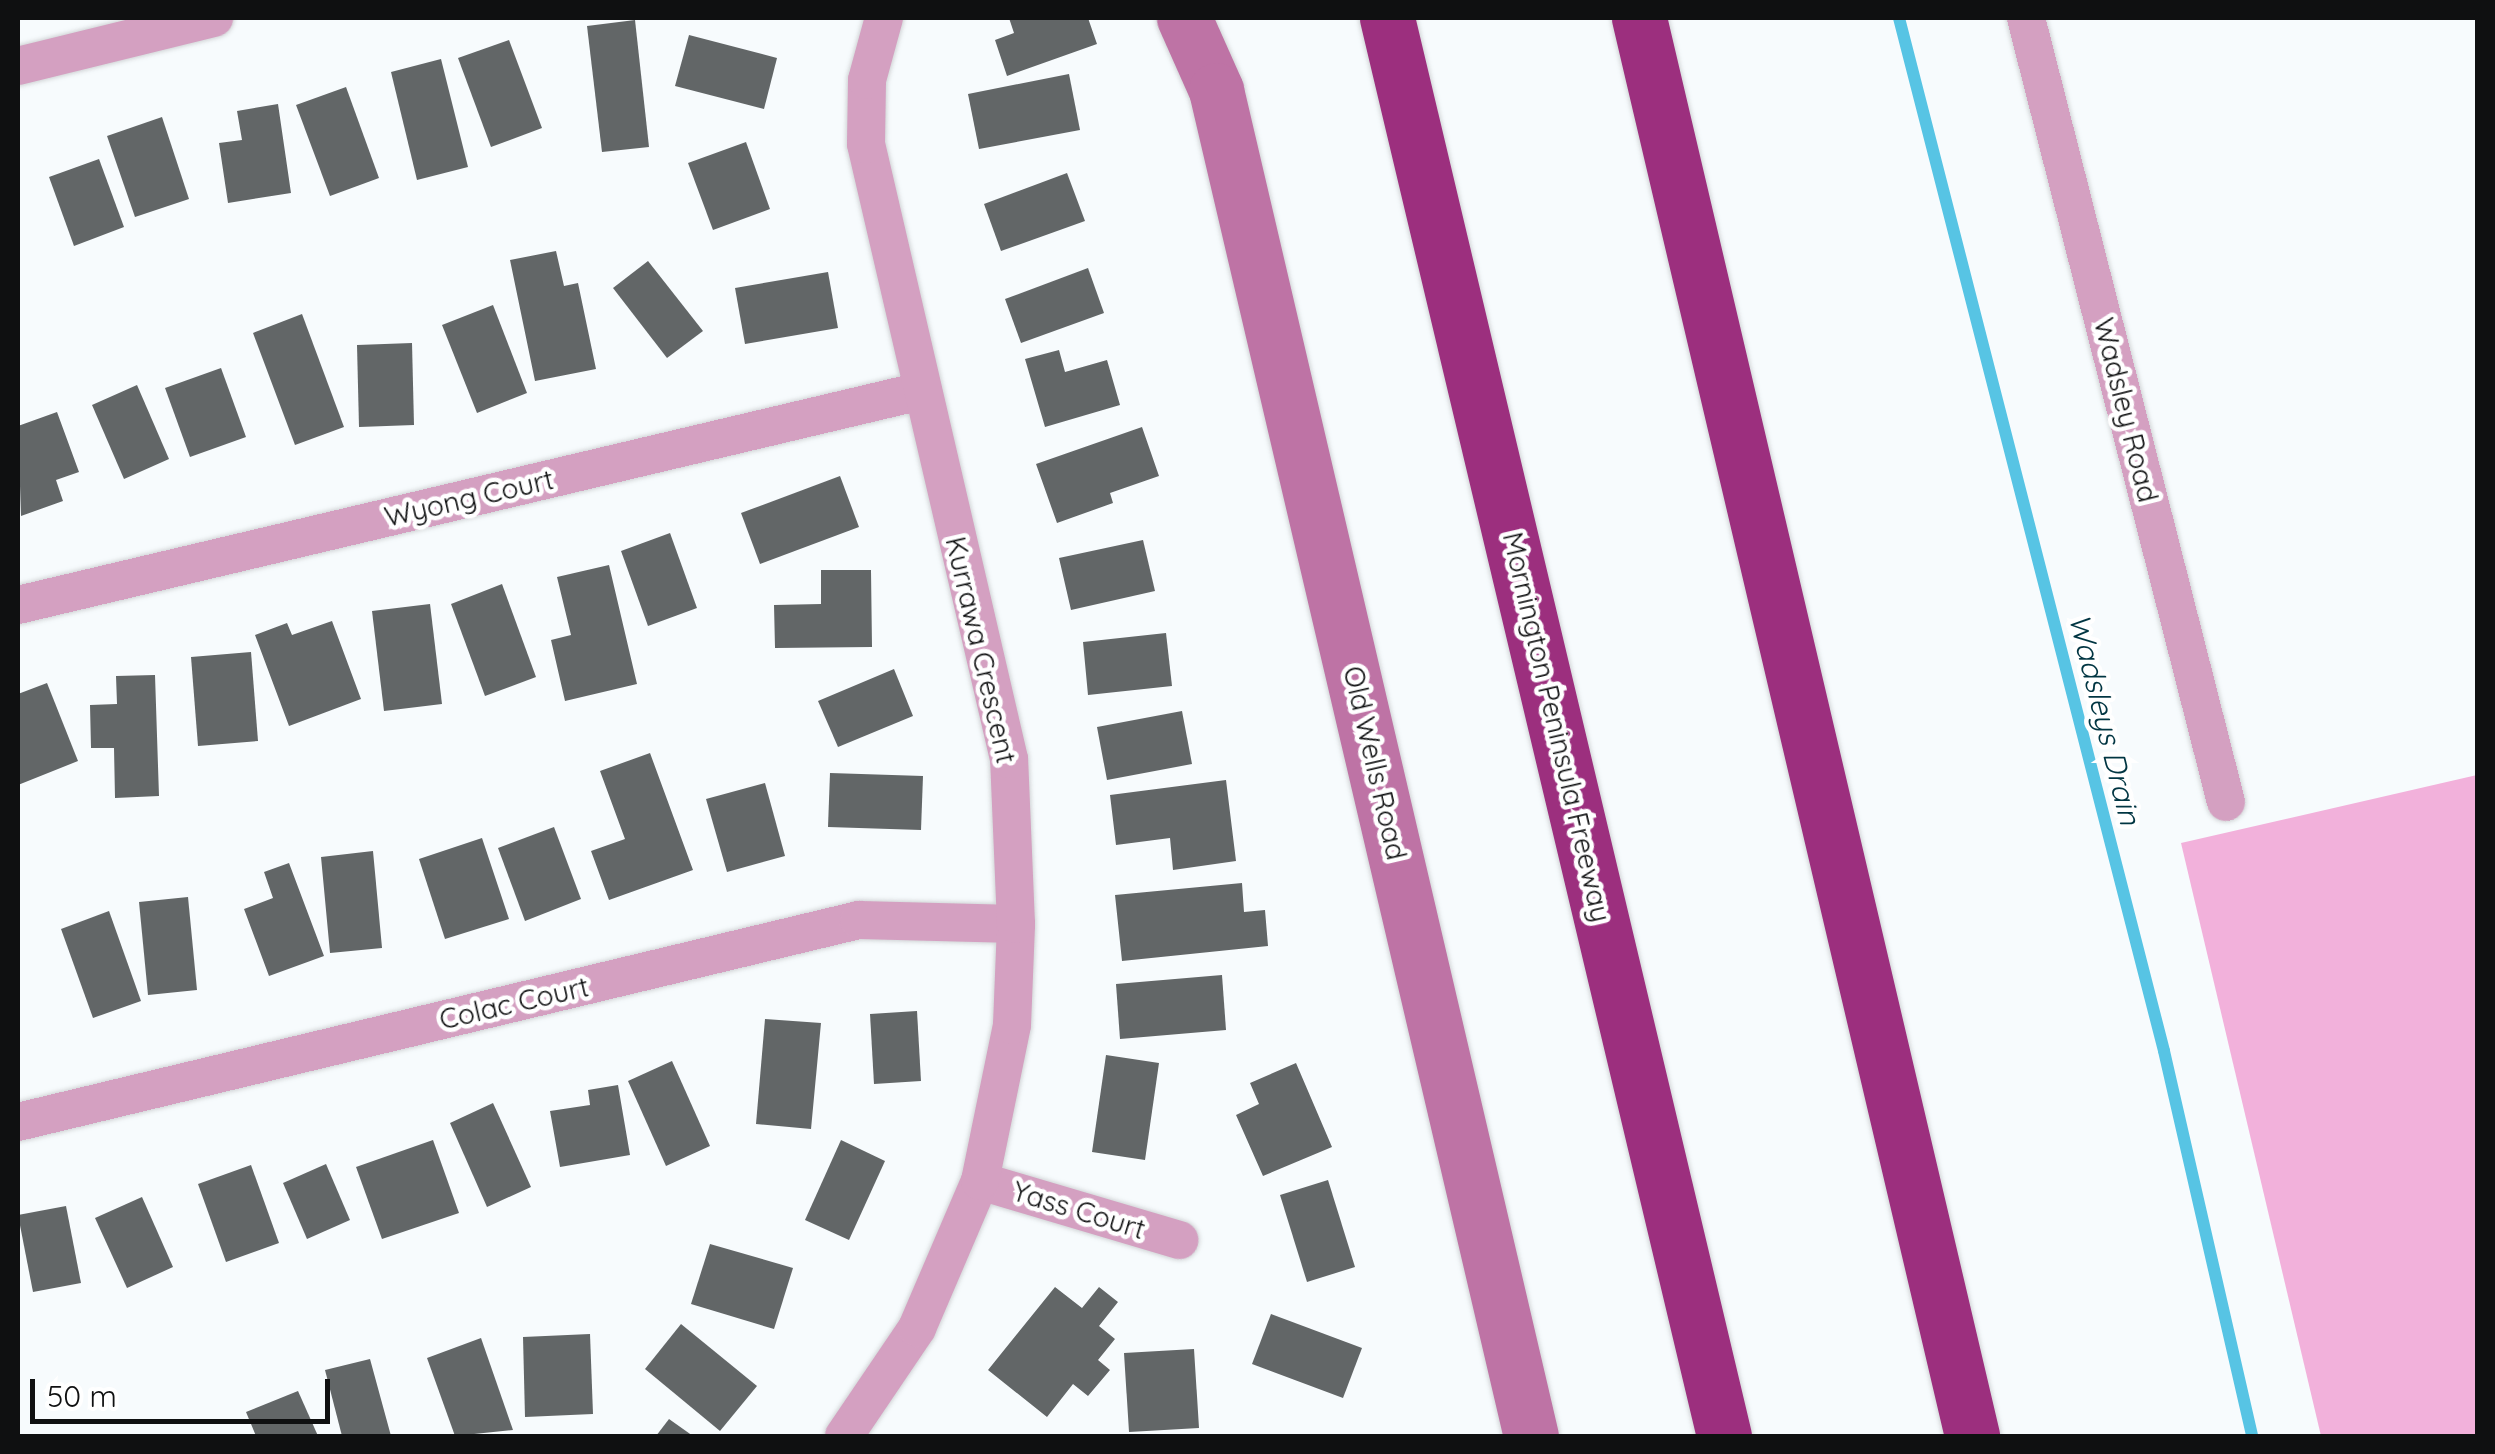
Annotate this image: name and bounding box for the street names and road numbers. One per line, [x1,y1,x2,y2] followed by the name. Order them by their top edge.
[2087,314,2165,506] street label: Wadsley Road
[381,462,557,534] street label: Wyong Court
[1496,529,1618,925] street label: Mornington Peninsula Freeway
[939,533,1023,767] street label: Kurrawa Crescent
[1336,663,1414,863] street label: Old Wells Road
[436,970,592,1036] street label: Colac Court
[1009,1174,1149,1246] street label: Yass Court

